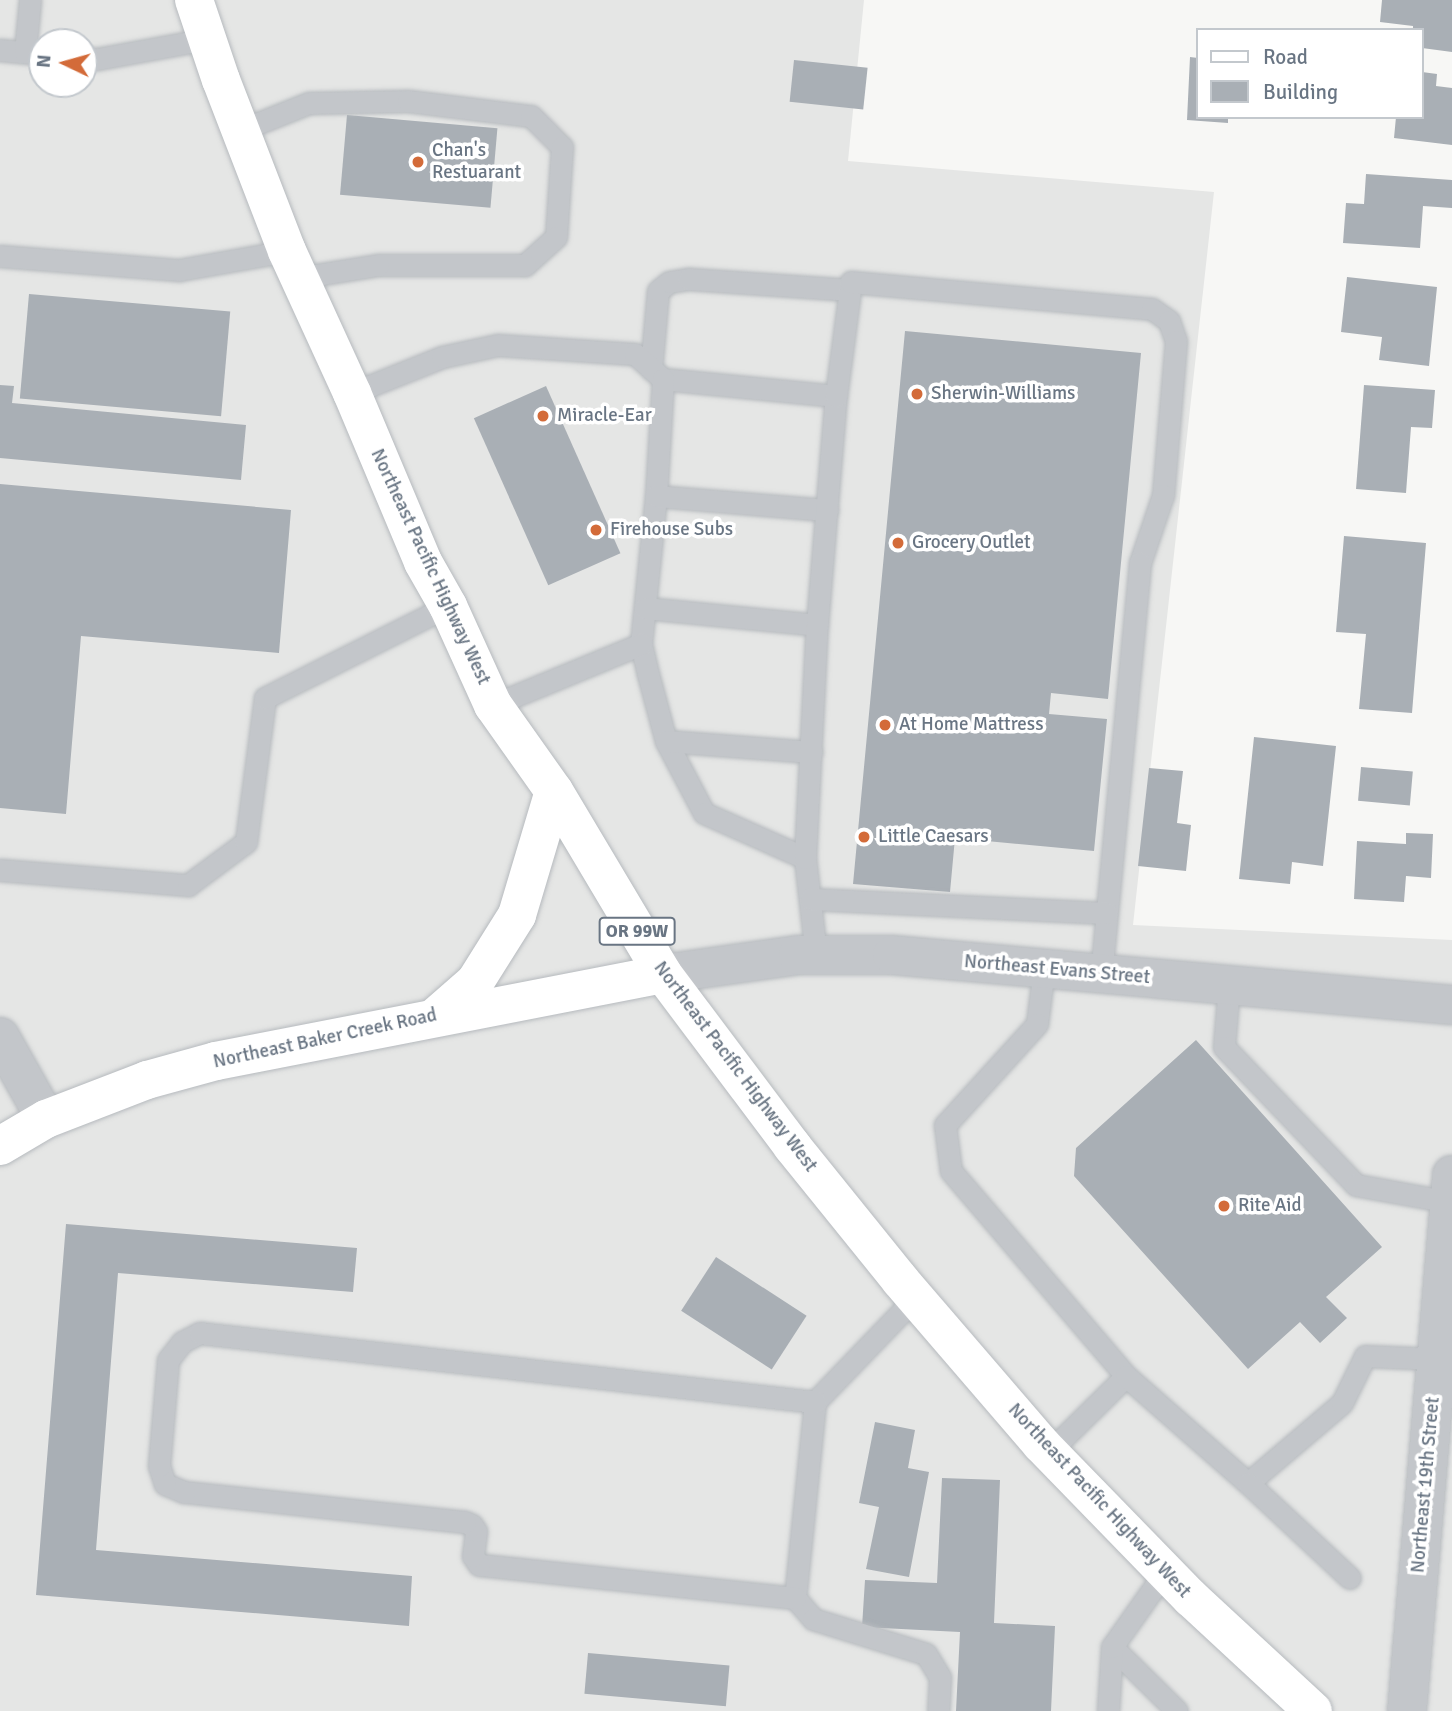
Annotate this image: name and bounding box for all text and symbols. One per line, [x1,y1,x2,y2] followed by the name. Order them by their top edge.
[28,28,98,98] north arrow
[1196,28,1424,119] legend
[1263,44,1308,70] text: Road
[32,54,57,69] text: N
[1263,79,1338,105] text: Building
[432,140,521,184] place label: Chan's Restuarant
[410,154,426,170] marker: Chan's Restuarant
[931,383,1075,405] place label: Sherwin-Williams
[909,386,925,402] marker: Sherwin-Williams
[557,405,652,427] place label: Miracle-Ear
[535,408,551,424] marker: Miracle-Ear
[365,445,495,689] street label: Northeast Pacific Highway West
[610,519,733,541] place label: Firehouse Subs
[588,522,604,538] marker: Firehouse Subs
[912,532,1031,554] place label: Grocery Outlet
[890,535,906,551] marker: Grocery Outlet
[899,714,1043,736] place label: At Home Mattress
[877,717,893,733] marker: At Home Mattress
[878,826,989,848] place label: Little Caesars
[856,829,872,845] marker: Little Caesars
[598,916,676,946] road number: OR 99W
[963,951,1151,989] street label: Northeast Evans Street
[648,957,822,1177] street label: Northeast Pacific Highway West
[211,1004,439,1074] street label: Northeast Baker Creek Road
[1238,1195,1301,1217] place label: Rite Aid
[1216,1198,1232,1214] marker: Rite Aid
[1407,1396,1445,1574] street label: Northeast 19th Street
[1003,1399,1195,1603] street label: Northeast Pacific Highway West

